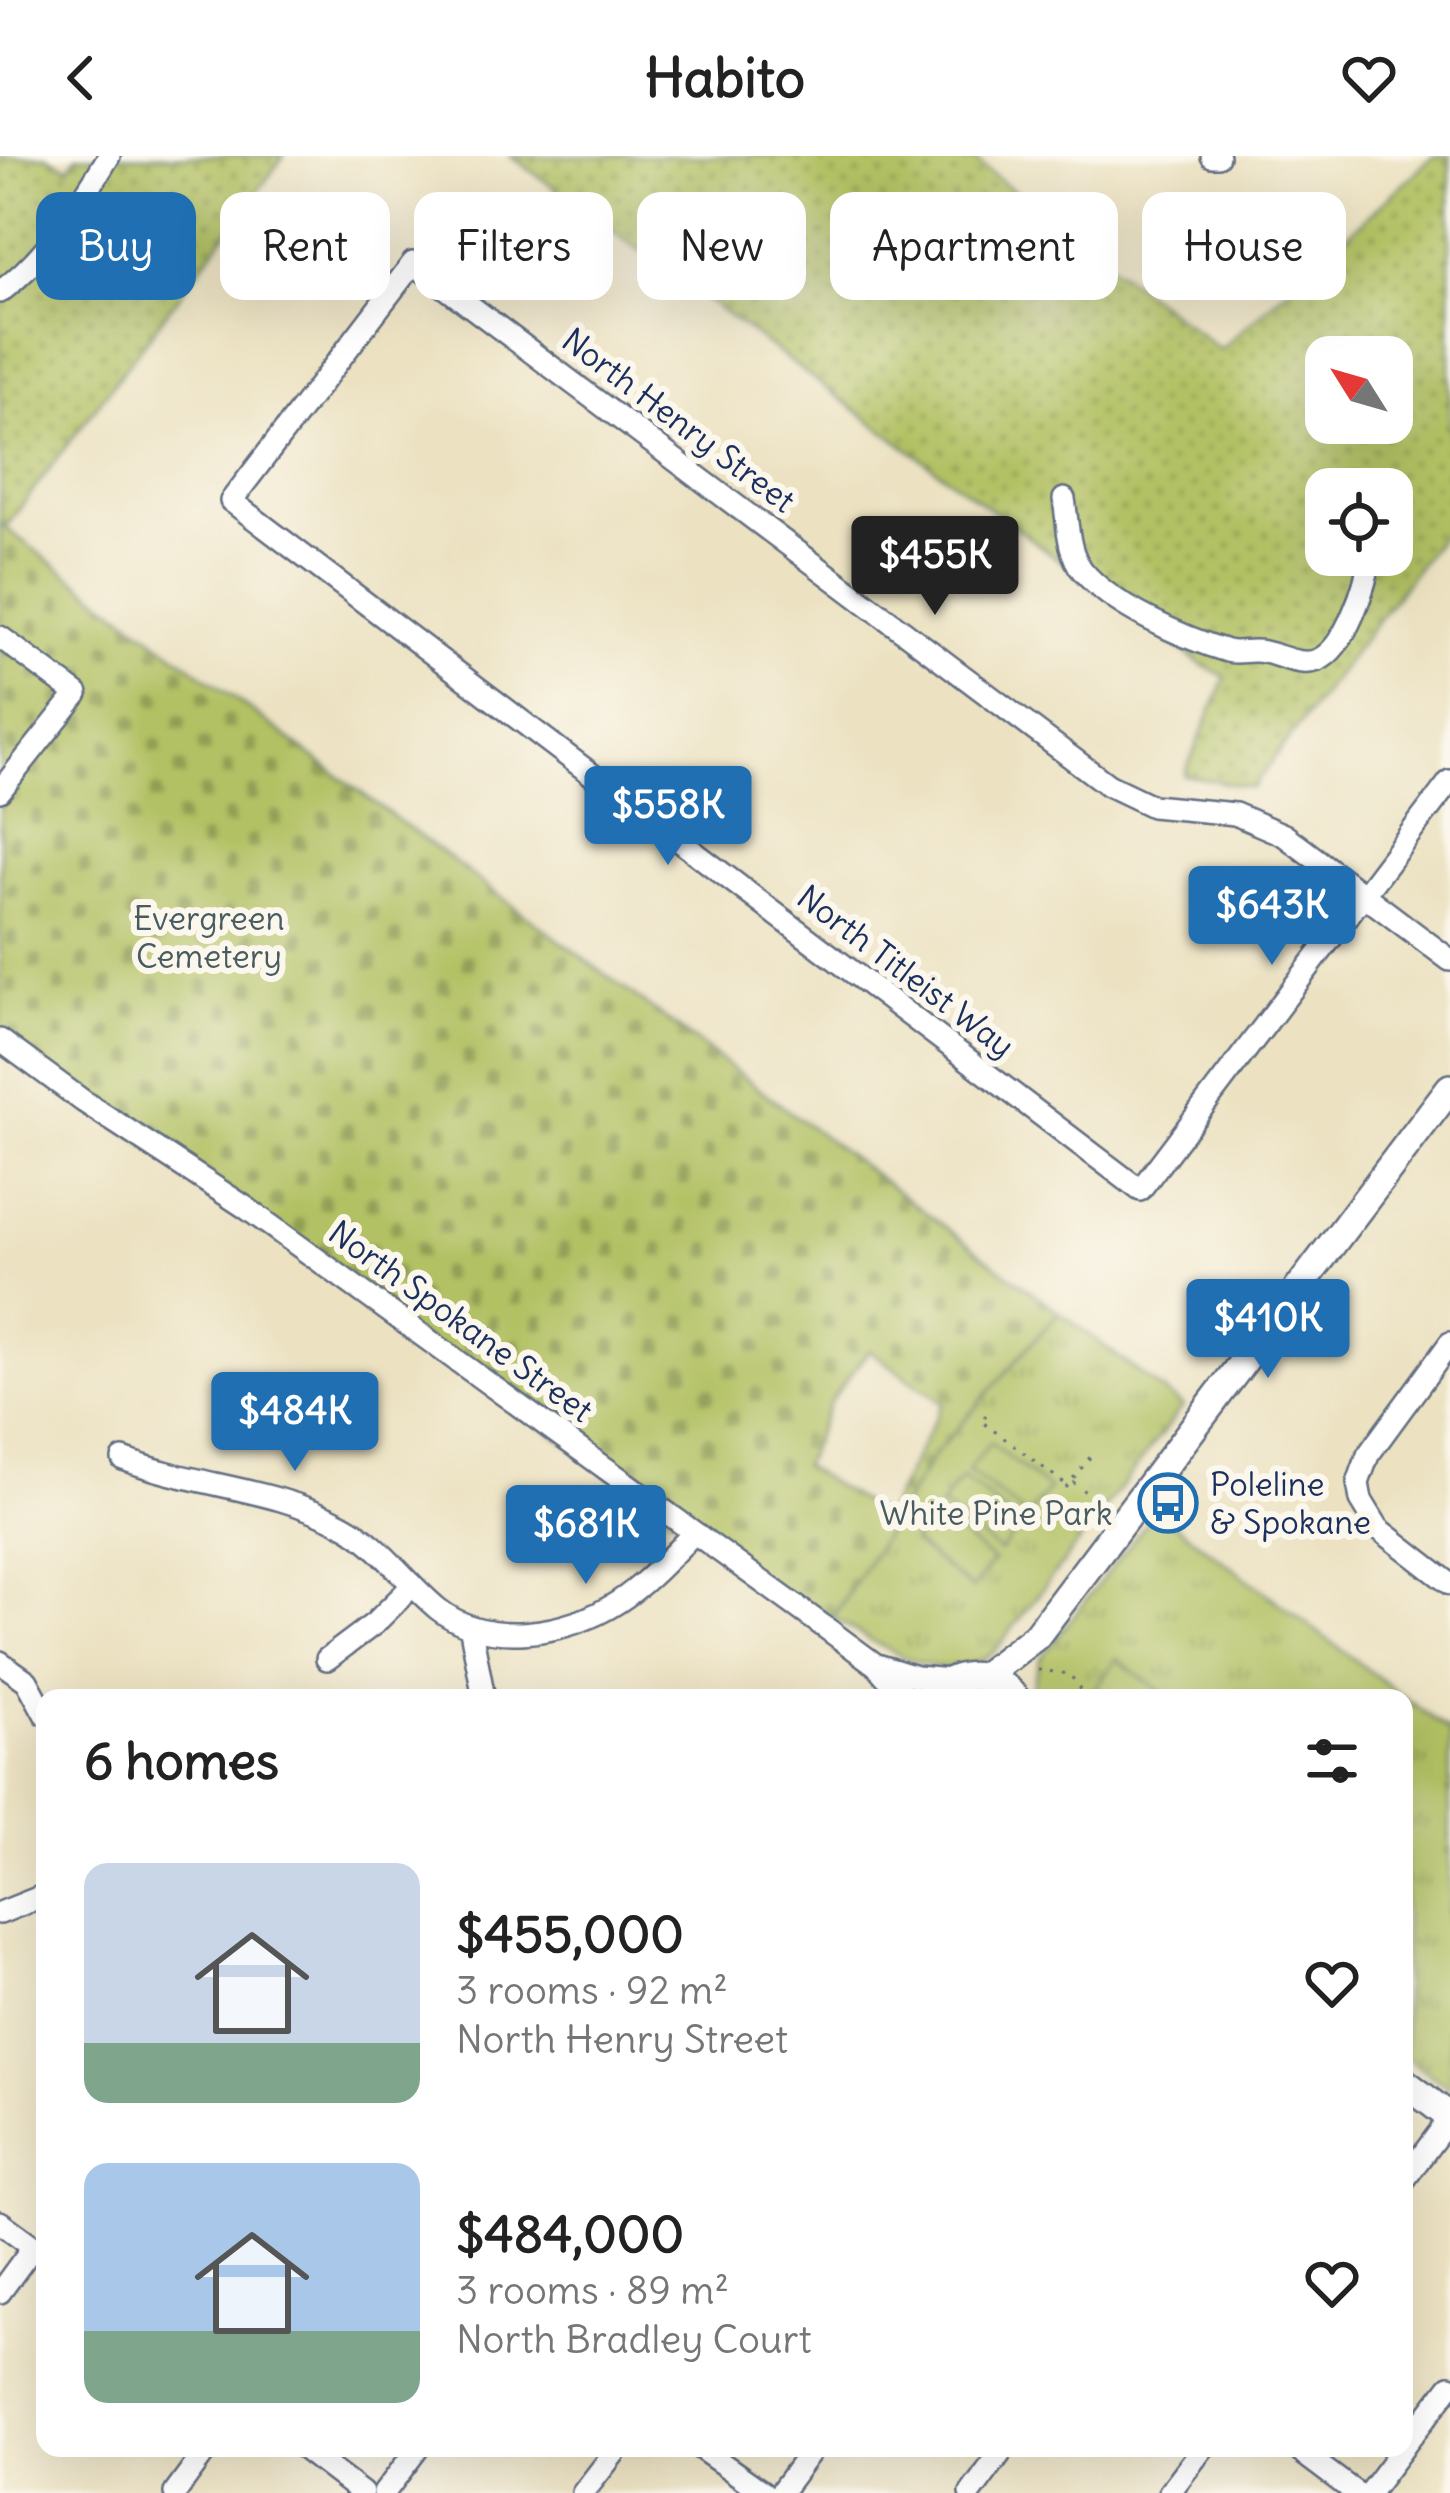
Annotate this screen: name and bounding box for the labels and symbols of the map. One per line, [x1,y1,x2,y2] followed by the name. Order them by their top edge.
[554,319,804,521] street label: North Henry Street
[1305,336,1413,444] north arrow
[851,516,1019,618] pin: $455K
[584,766,752,868] pin: $558K
[1188,866,1356,968] pin: $643K
[789,876,1023,1066] street label: North Titleist Way
[133,897,285,977] park label: Evergreen Cemetery
[321,1211,601,1431] street label: North Spokane Street
[1184,1279,1352,1381] pin: $410K
[211,1372,379,1474] pin: $484K
[1210,1463,1371,1543] place label: Poleline & Spokane
[1137,1472,1199,1534] bus stop icon: Poleline & Spokane
[502,1485,670,1587] pin: $681K
[880,1492,1112,1534] park label: White Pine Park

